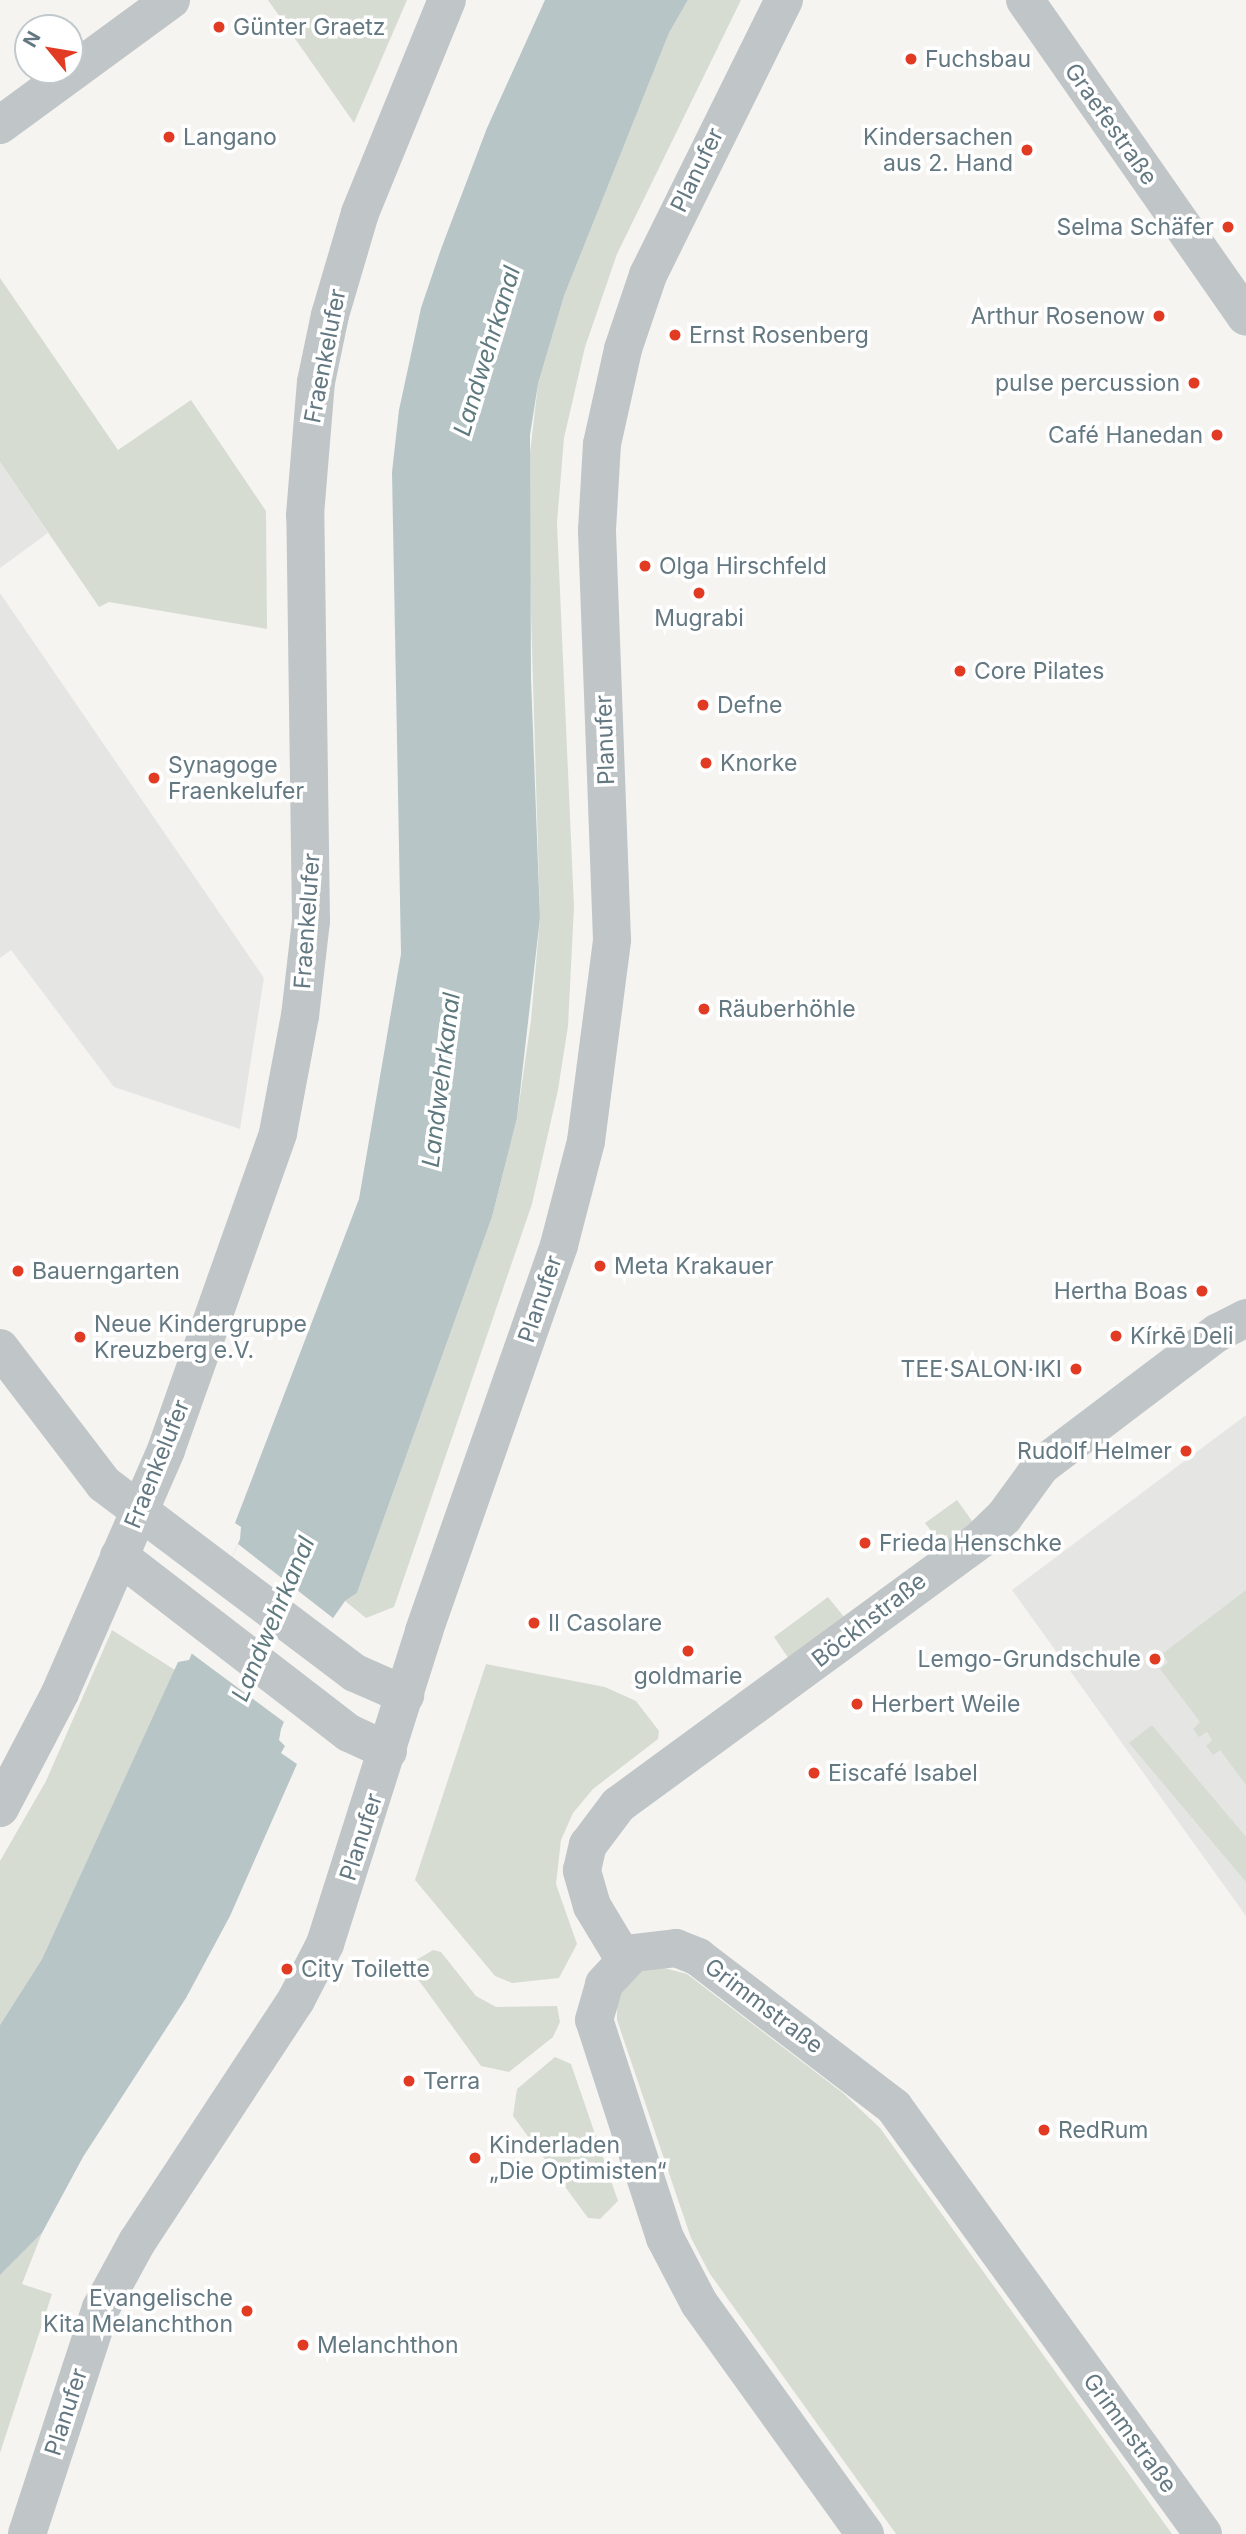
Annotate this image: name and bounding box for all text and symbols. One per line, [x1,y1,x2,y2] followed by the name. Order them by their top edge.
[233,13,386,41] place label: Günter Graetz
[14,14,84,84] north arrow
[211,19,227,35] marker: Günter Graetz
[19,27,46,51] text: N
[925,45,1031,73] place label: Fuchsbau
[903,51,919,67] marker: Fuchsbau
[1059,58,1163,190] street label: Graefestraße
[183,123,277,151] place label: Langano
[665,123,729,217] street label: Planufer
[863,123,1013,177] place label: Kindersachen aus 2. Hand
[161,129,177,145] marker: Langano
[1019,142,1035,158] marker: Kindersachen aus 2. Hand
[1056,213,1214,241] place label: Selma Schäfer
[1220,219,1236,235] marker: Selma Schäfer
[448,263,526,439] water label: Landwehrkanal
[298,287,352,425] street label: Fraenkelufer
[971,302,1145,330] place label: Arthur Rosenow
[1151,308,1167,324] marker: Arthur Rosenow
[689,321,869,349] place label: Ernst Rosenberg
[667,327,683,343] marker: Ernst Rosenberg
[995,369,1180,397] place label: pulse percussion
[1186,375,1202,391] marker: pulse percussion
[1048,421,1203,449] place label: Café Hanedan
[1209,427,1225,443] marker: Café Hanedan
[659,552,827,580] place label: Olga Hirschfeld
[637,558,653,574] marker: Olga Hirschfeld
[691,585,707,601] marker: Mugrabi
[654,604,744,632] place label: Mugrabi
[974,657,1104,685] place label: Core Pilates
[952,663,968,679] marker: Core Pilates
[717,691,783,719] place label: Defne
[590,694,620,786] street label: Planufer
[695,697,711,713] marker: Defne
[720,749,797,777] place label: Knorke
[168,751,304,805] place label: Synagoge Fraenkelufer
[698,755,714,771] marker: Knorke
[146,770,162,786] marker: Synagoge Fraenkelufer
[288,852,326,990] street label: Fraenkelufer
[416,991,466,1169] water label: Landwehrkanal
[718,995,856,1023] place label: Räuberhöhle
[696,1001,712,1017] marker: Räuberhöhle
[512,1252,568,1346] street label: Planufer
[614,1252,773,1280] place label: Meta Krakauer
[32,1257,180,1285] place label: Bauerngarten
[592,1258,608,1274] marker: Meta Krakauer
[10,1263,26,1279] marker: Bauerngarten
[1054,1277,1188,1305] place label: Hertha Boas
[1194,1283,1210,1299] marker: Hertha Boas
[94,1310,307,1364] place label: Neue Kindergruppe Kreuzberg e.V.
[1130,1322,1234,1350] place label: Kírkē Deli
[1108,1328,1124,1344] marker: Kírkē Deli
[72,1329,88,1345] marker: Neue Kindergruppe Kreuzberg e.V.
[901,1355,1062,1383] place label: TEE·SALON·IKI
[1068,1361,1084,1377] marker: TEE·SALON·IKI
[119,1396,195,1532] street label: Fraenkelufer
[1017,1437,1172,1465] place label: Rudolf Helmer
[1178,1443,1194,1459] marker: Rudolf Helmer
[879,1529,1062,1557] place label: Frieda Henschke
[225,1532,321,1706] water label: Landwehrkanal
[857,1535,873,1551] marker: Frieda Henschke
[807,1567,931,1673] street label: Böckhstraße
[548,1609,662,1637] place label: Il Casolare
[526,1615,542,1631] marker: Il Casolare
[680,1643,696,1659] marker: goldmarie
[917,1645,1141,1673] place label: Lemgo-Grundschule
[1147,1651,1163,1667] marker: Lemgo-Grundschule
[634,1662,742,1690] place label: goldmarie
[871,1690,1020,1718] place label: Herbert Weile
[849,1696,865,1712] marker: Herbert Weile
[828,1759,978,1787] place label: Eiscafé Isabel
[806,1765,822,1781] marker: Eiscafé Isabel
[334,1790,388,1884] street label: Planufer
[699,1953,829,2059] street label: Grimmstraße
[301,1955,430,1983] place label: City Toilette
[279,1961,295,1977] marker: City Toilette
[423,2067,480,2095] place label: Terra
[401,2073,417,2089] marker: Terra
[1058,2116,1149,2144] place label: RedRum
[1036,2122,1052,2138] marker: RedRum
[489,2131,667,2185] place label: Kinderladen „Die Optimisten“
[467,2150,483,2166] marker: Kinderladen „Die Optimisten“
[43,2284,233,2338] place label: Evangelische Kita Melanchthon
[239,2303,255,2319] marker: Evangelische Kita Melanchthon
[317,2331,459,2359] place label: Melanchthon
[295,2337,311,2353] marker: Melanchthon
[39,2365,93,2459] street label: Planufer
[1077,2368,1183,2498] street label: Grimmstraße

